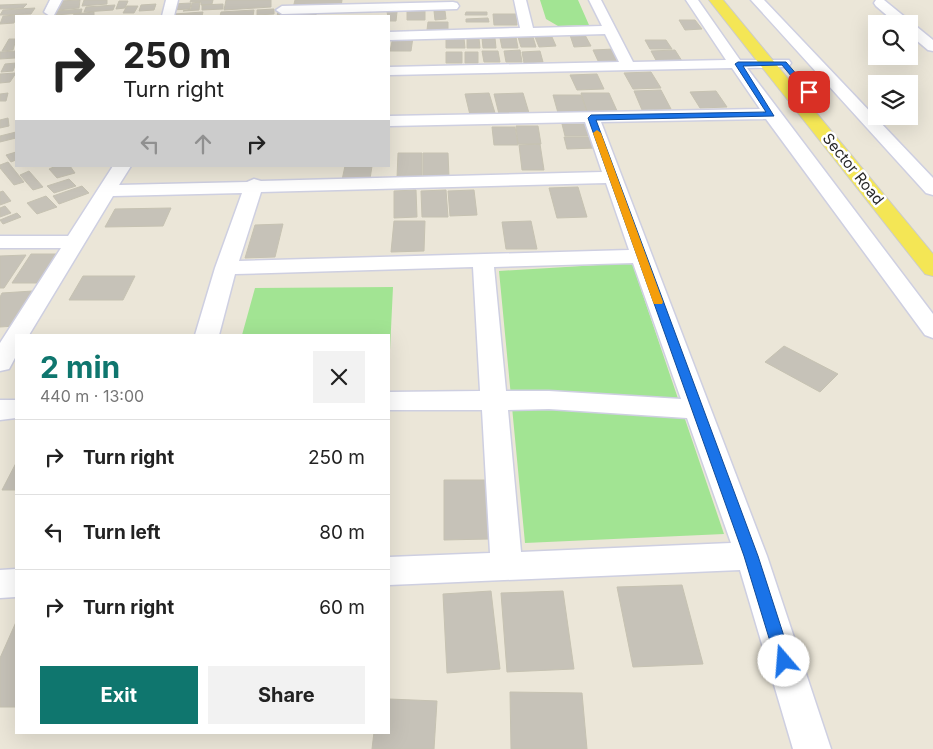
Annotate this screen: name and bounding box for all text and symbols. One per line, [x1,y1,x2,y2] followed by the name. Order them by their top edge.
[868,15,918,125] map controls
[868,15,918,65] button: search
[123,34,231,76] text: 250 m
[40,35,105,100] icon: right
[788,71,830,113] pin
[868,75,918,125] button: layers
[123,76,224,102] text: Turn right
[795,78,823,106] icon: arrive
[819,129,888,208] street label: Sector Road
[136,130,164,158] icon: left
[189,130,217,158] icon: ahead
[242,130,270,158] icon: right
[40,349,120,385] text: 2 min
[313,351,365,403] button: close
[40,386,144,406] text: 440 m · 13:00
[40,443,68,471] icon: right
[83,446,174,469] text: Turn right
[308,446,365,469] text: 250 m
[40,518,68,546] icon: left
[83,521,161,544] text: Turn left
[319,521,365,544] text: 80 m
[40,593,68,621] icon: right
[83,596,174,619] text: Turn right
[319,596,365,619] text: 60 m
[757,634,809,686] position arrow
[40,666,198,724] button: Exit
[208,666,365,724] button: Share

